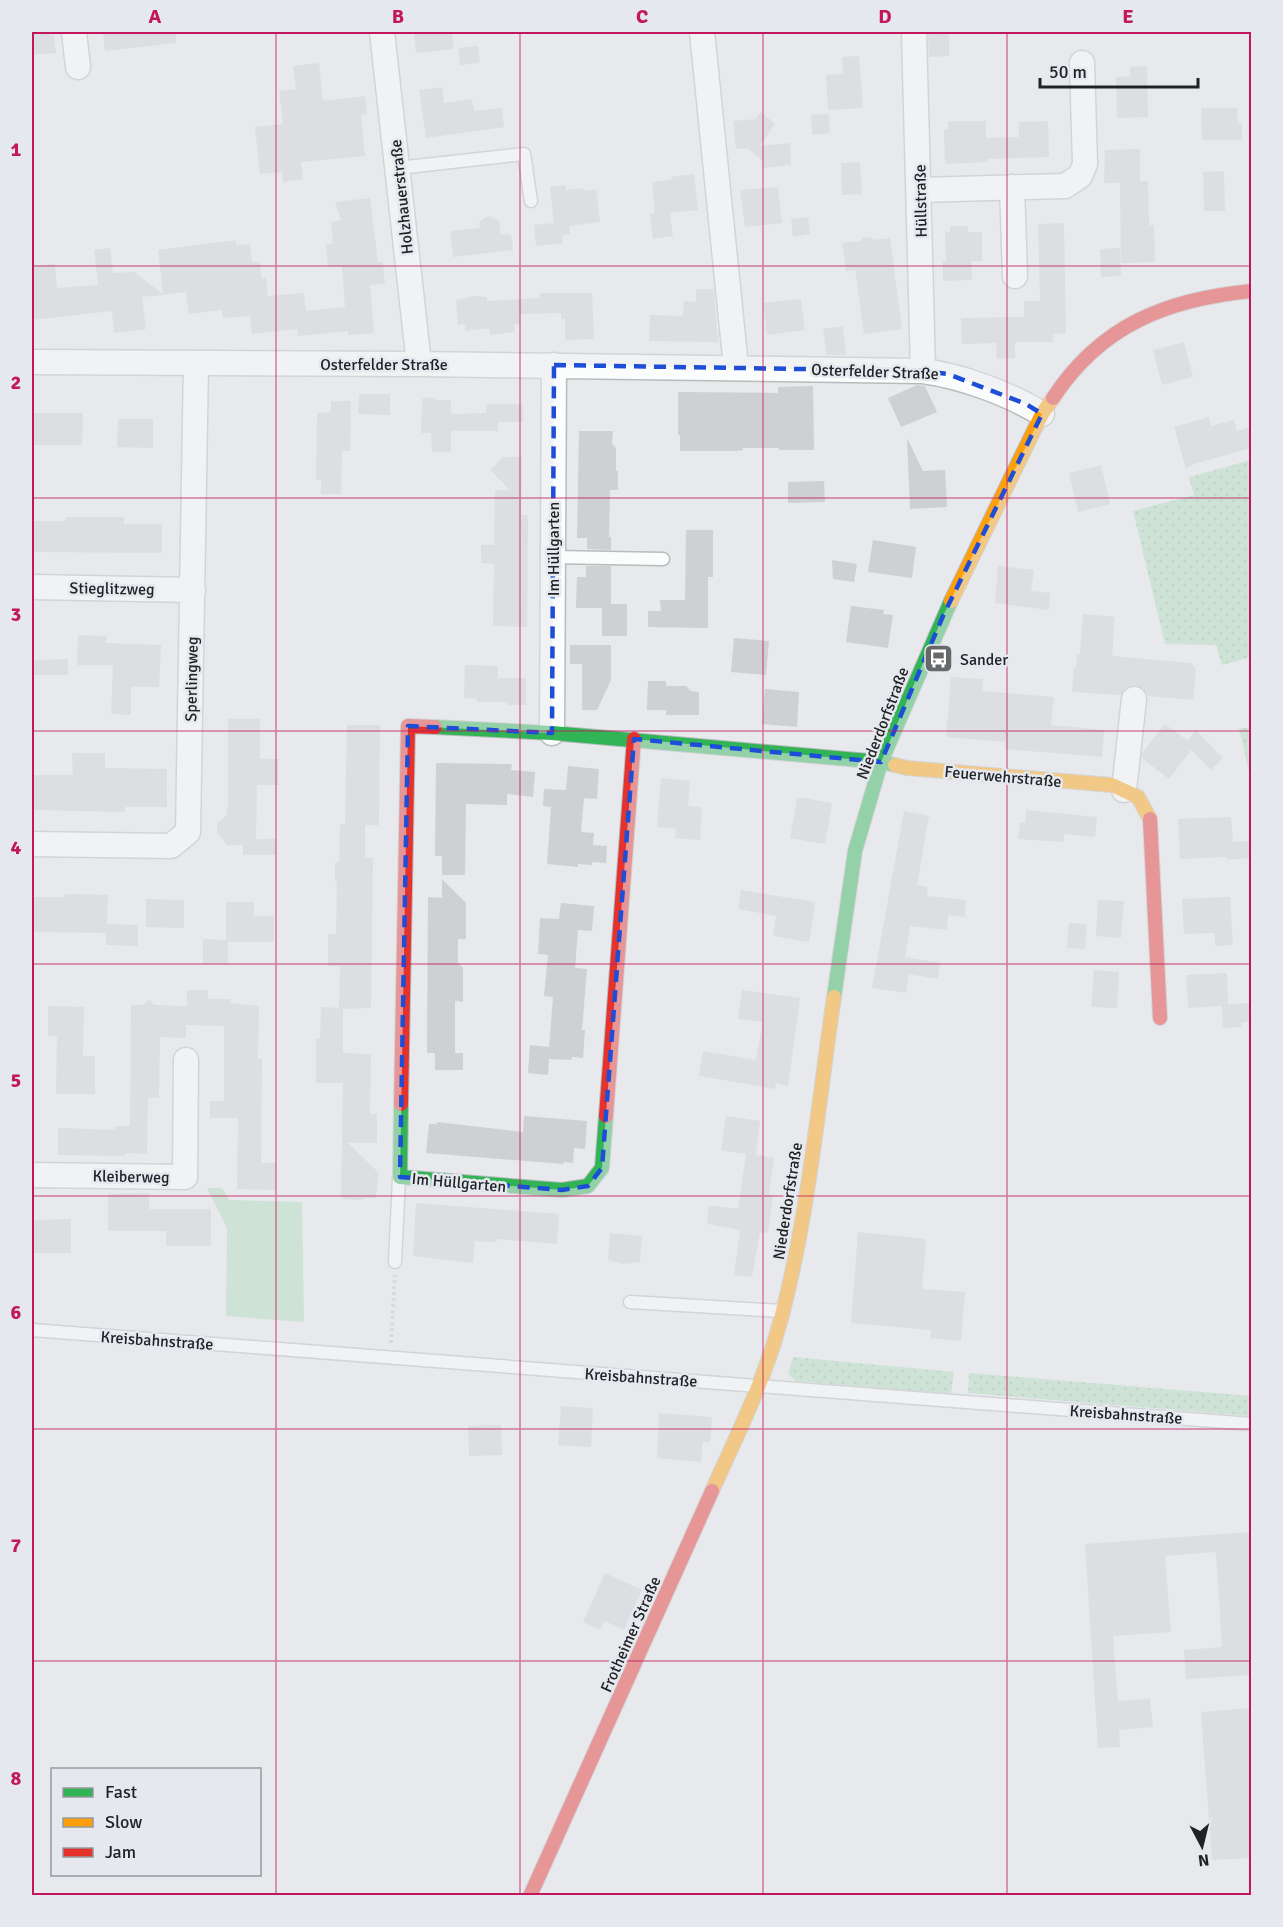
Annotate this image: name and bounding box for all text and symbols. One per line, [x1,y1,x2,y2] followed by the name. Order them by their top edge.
[149,4,162,29] text: A
[392,4,404,29] text: B
[636,4,648,29] text: C
[878,4,892,29] text: D
[1122,4,1134,29] text: E
[1040,51,1198,89] scale bar
[1049,61,1087,83] text: 50 m
[11,137,22,162] text: 1
[386,139,418,255] street label: Holzhauerstraße
[910,164,932,238] street label: Hüllstraße
[320,355,448,375] street label: Osterfelder Straße
[811,360,939,384] street label: Osterfelder Straße
[11,370,21,395] text: 2
[544,502,564,596] street label: Im Hüllgarten
[69,578,155,600] street label: Stieglitzweg
[11,602,21,627] text: 3
[181,636,203,722] street label: Sperlingweg
[923,643,955,675] bus stop icon: Sander
[960,650,1008,670] place label: Sander
[852,664,914,782] street label: Niederdorfstraße
[944,762,1062,792] street label: Feuerwehrstraße
[11,835,22,860] text: 4
[11,1068,21,1093] text: 5
[769,1141,807,1261] street label: Niederdorfstraße
[92,1166,170,1188] street label: Kleiberweg
[411,1169,507,1197] street label: Im Hüllgarten
[11,1300,22,1325] text: 6
[100,1327,214,1355] street label: Kreisbahnstraße
[584,1364,698,1392] street label: Kreisbahnstraße
[1069,1401,1183,1429] street label: Kreisbahnstraße
[11,1533,22,1558] text: 7
[596,1573,665,1696] street label: Frotheimer Straße
[11,1766,22,1791] text: 8
[51,1768,261,1876] legend
[105,1781,137,1803] text: Fast
[105,1811,142,1833] text: Slow
[1172,1816,1232,1876] north arrow
[105,1841,136,1863] text: Jam
[1197,1849,1210,1870] text: N

